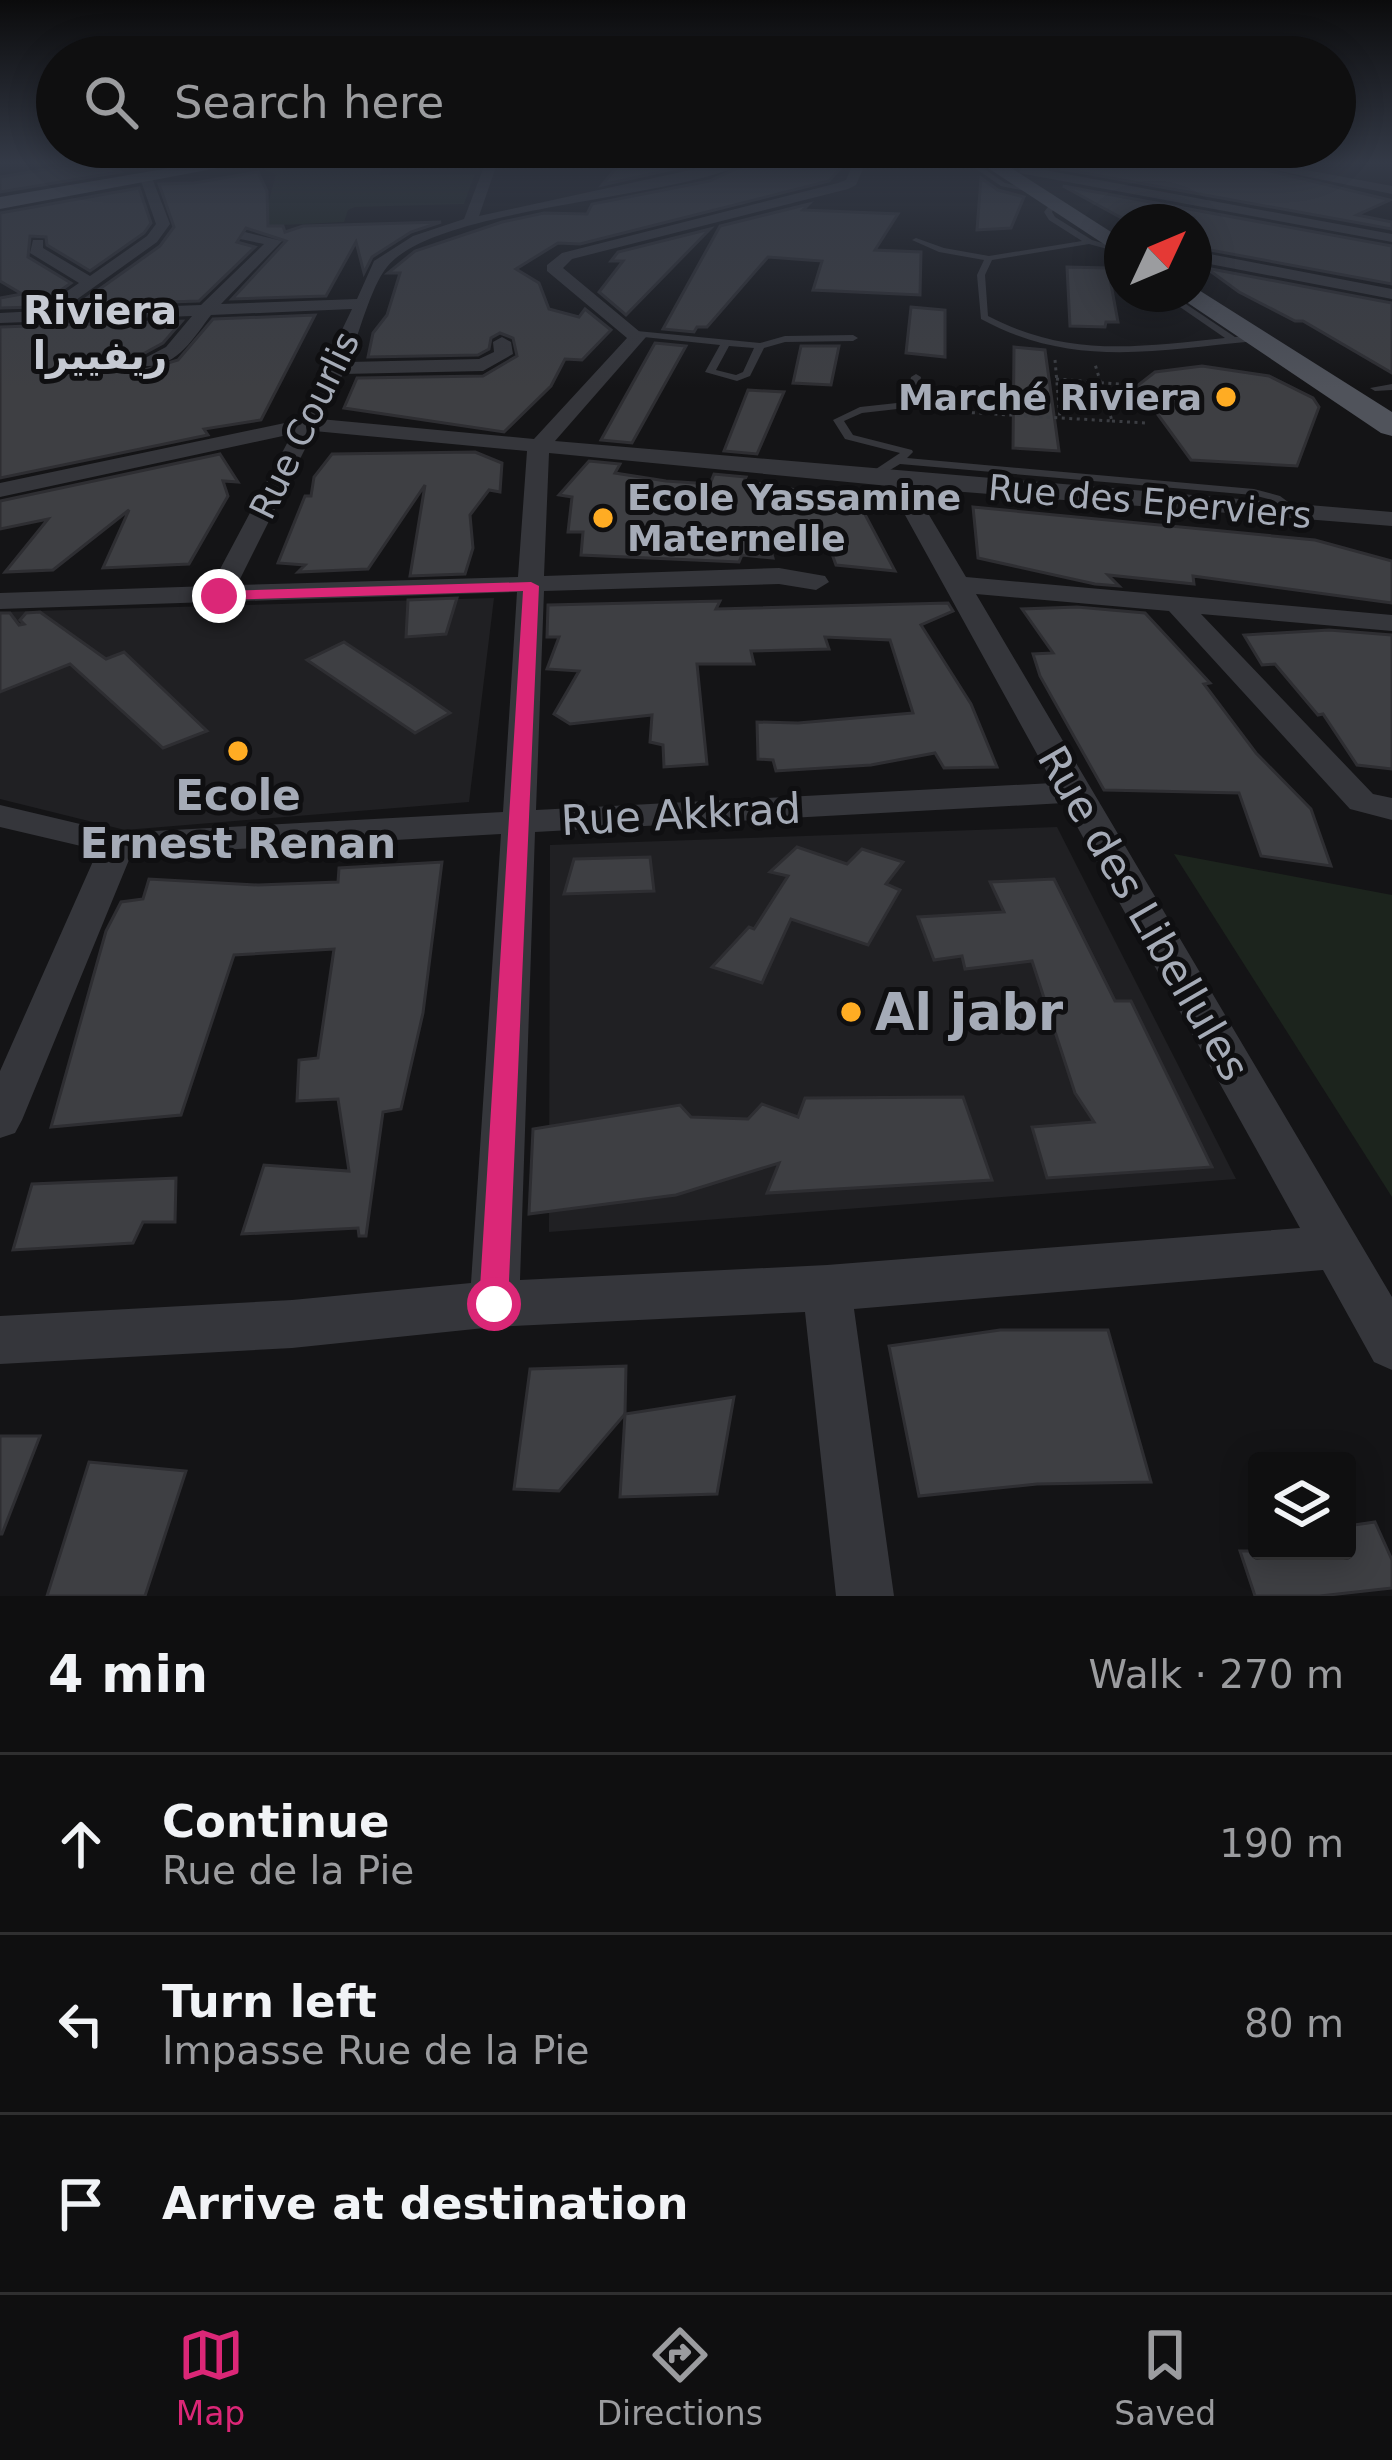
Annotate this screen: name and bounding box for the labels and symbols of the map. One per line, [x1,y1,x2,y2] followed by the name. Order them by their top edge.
[1104,204,1212,312] north arrow
[23,288,177,379] district label: Riviera ريفييرا
[241,325,367,526] street label: Rue Courlis
[898,377,1202,418] place label: Marché Riviera
[1213,384,1239,410] marker: Marché Riviera
[987,467,1313,536] street label: Rue des Eperviers
[627,477,961,559] place label: Ecole Yassamine Maternelle
[590,505,616,531] marker: Ecole Yassamine Maternelle
[192,569,246,623] route end
[1028,737,1259,1089] street label: Rue des Libellules
[225,738,251,764] marker: Ecole Ernest Renan
[80,771,396,868] place label: Ecole Ernest Renan
[560,784,802,845] street label: Rue Akkrad
[875,983,1063,1042] place label: Al jabr
[838,999,864,1025] marker: Al jabr
[467,1277,521,1331] route start

